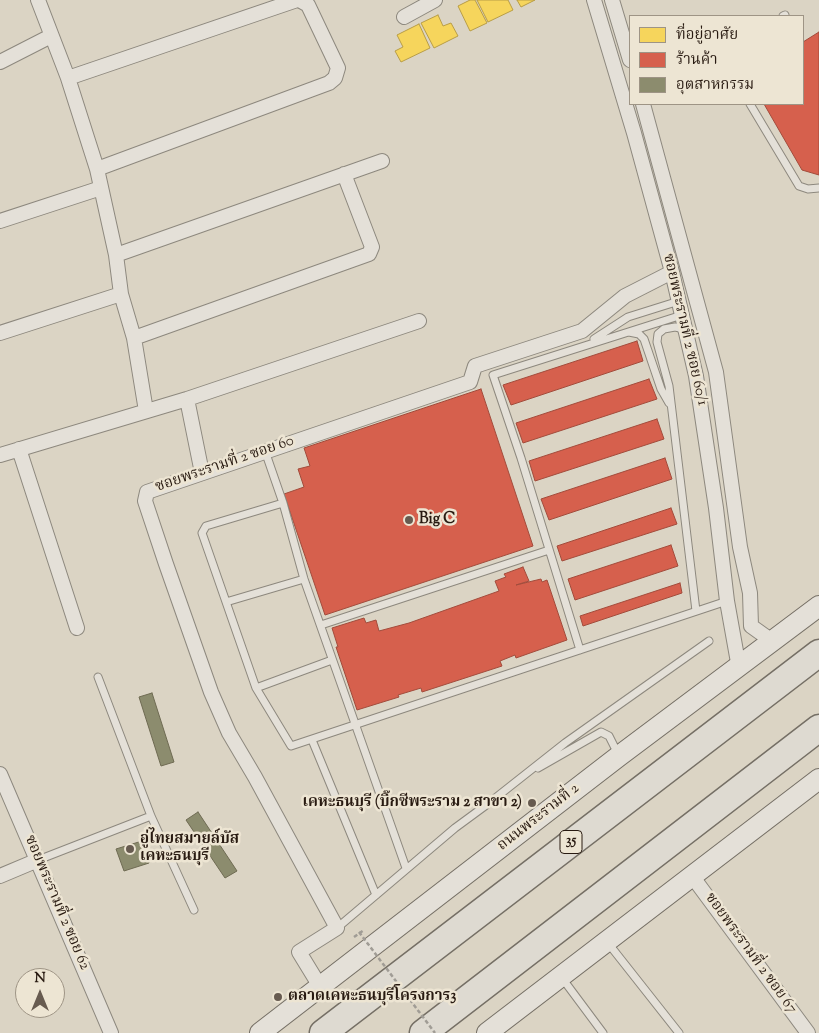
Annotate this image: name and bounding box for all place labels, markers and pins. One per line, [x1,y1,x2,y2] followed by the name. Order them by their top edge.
[419,511,455,529] place label: Big C
[403,514,415,526] marker: Big C
[303,794,522,812] place label: เคหะธนบุรี (บิ๊กซีพระราม 2 สาขา 2)
[526,797,538,809] marker: เคหะธนบุรี (บิ๊กซีพระราม 2 สาขา 2)
[140,831,239,866] place label: อู่ไทยสมายล์บัส เคหะธนบุรี
[124,843,136,855] marker: อู่ไทยสมายล์บัส เคหะธนบุรี
[288,988,456,1006] place label: ตลาดเคหะธนบุรีโครงการ3
[272,991,284,1003] marker: ตลาดเคหะธนบุรีโครงการ3

